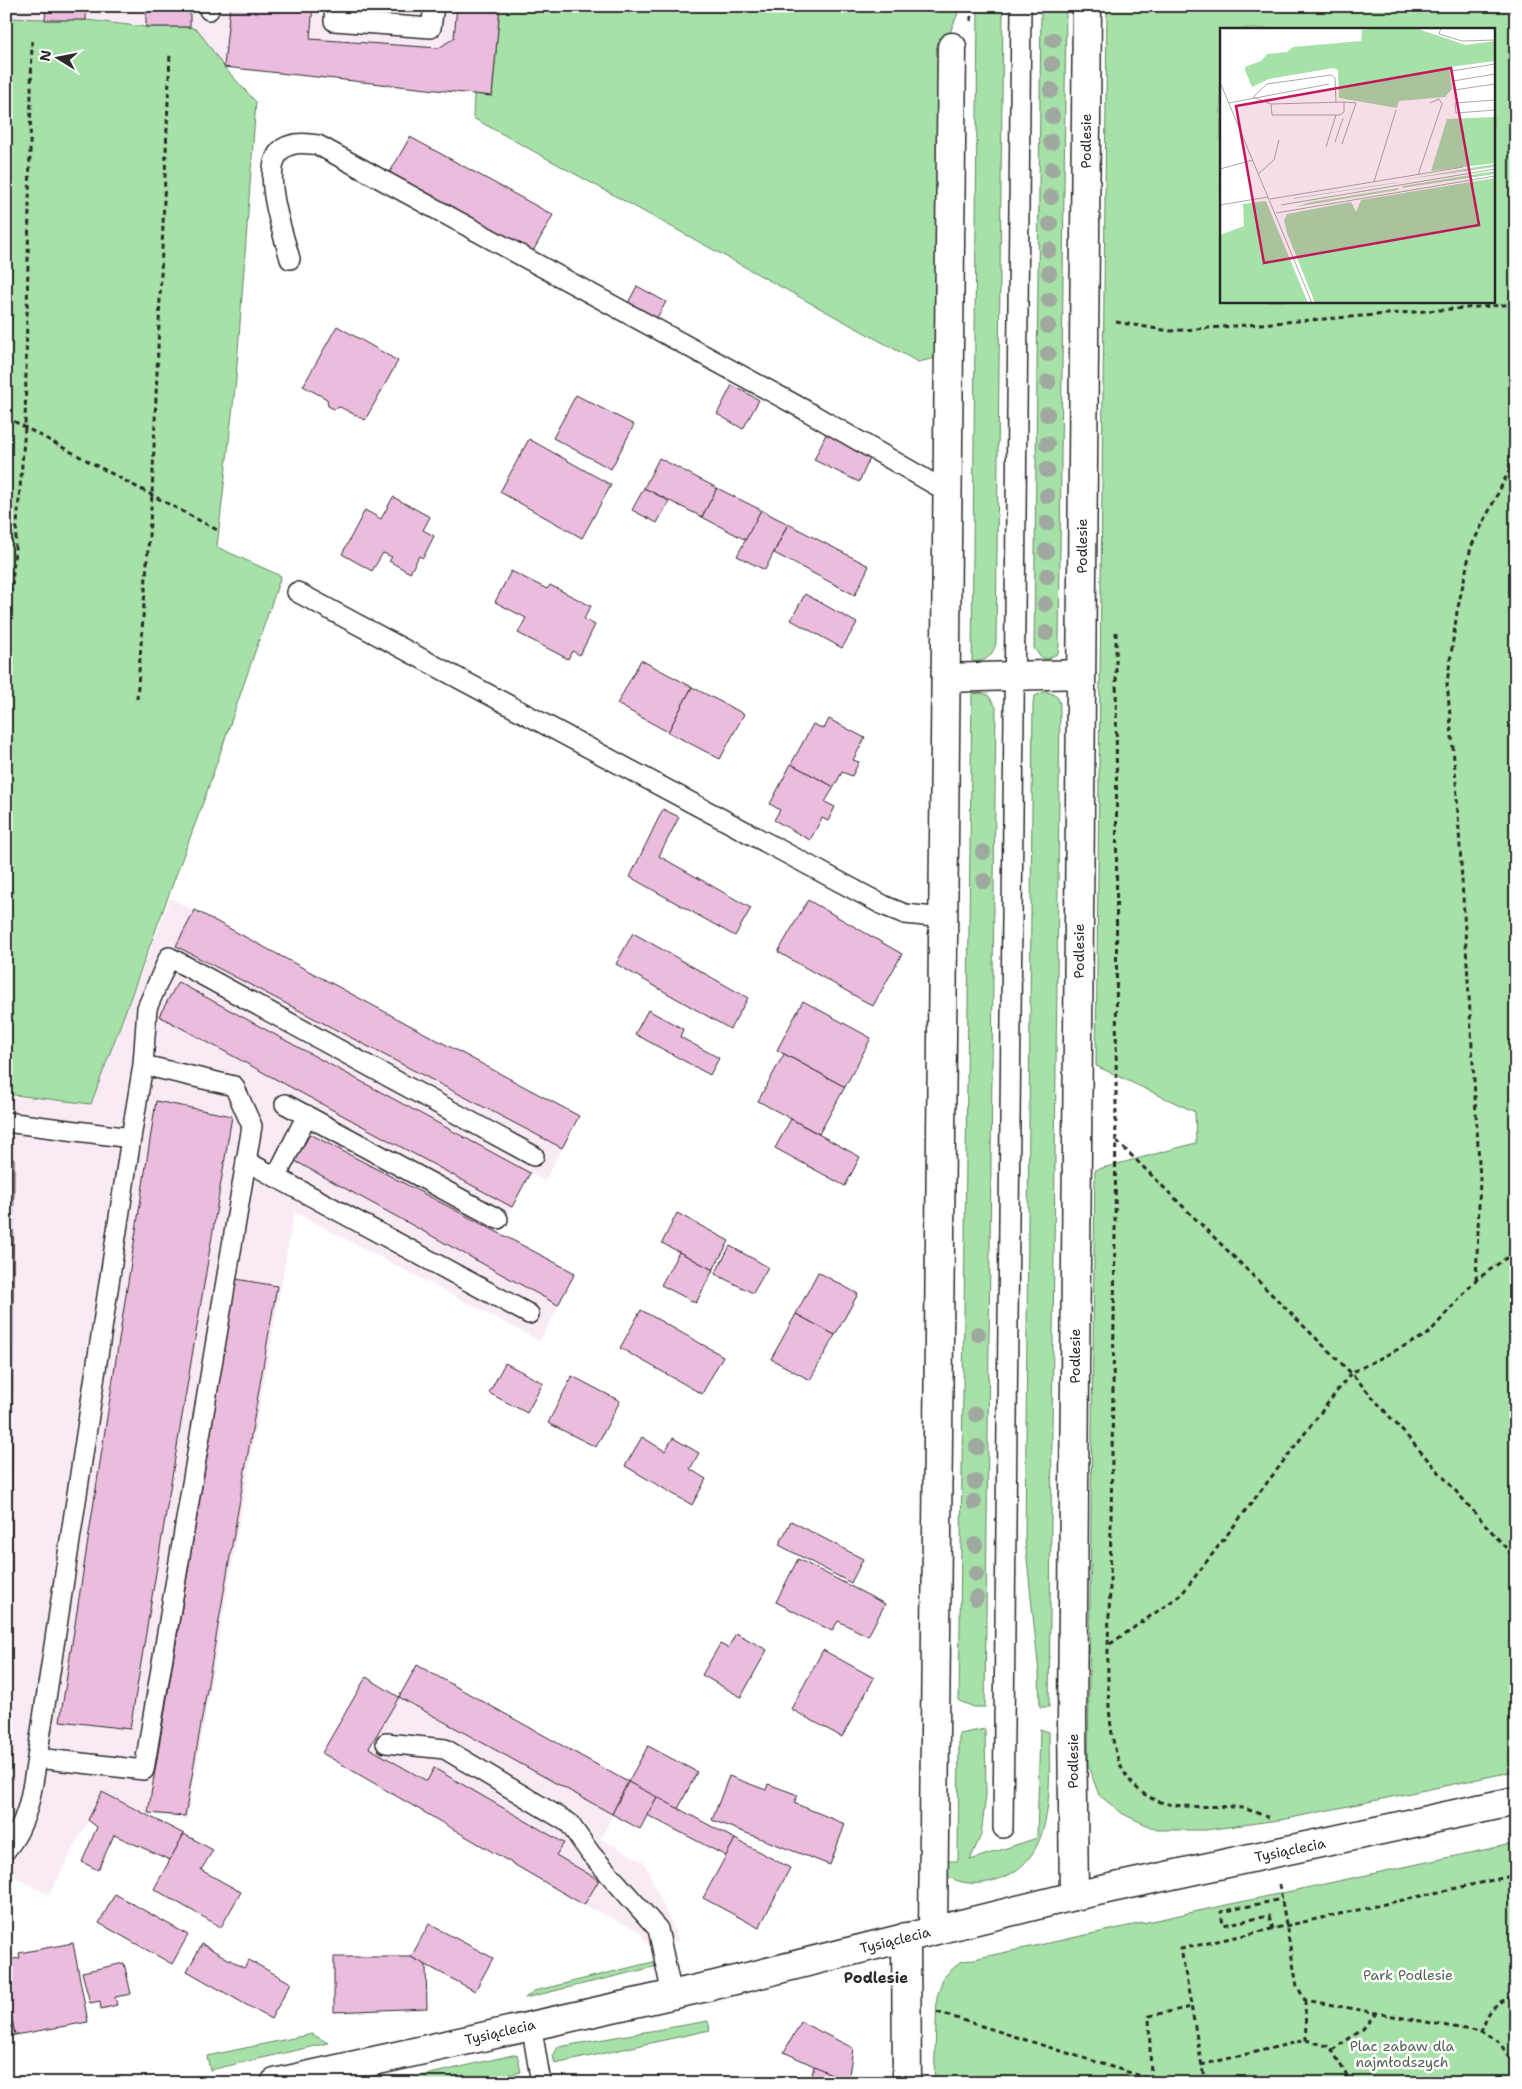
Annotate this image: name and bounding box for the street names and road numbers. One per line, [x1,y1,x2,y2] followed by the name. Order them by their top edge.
[1077,113,1095,169] street label: Podlesie
[1073,518,1091,574] street label: Podlesie
[1070,923,1088,979] street label: Podlesie
[1066,1328,1084,1384] street label: Podlesie
[1064,1733,1082,1789] street label: Podlesie
[1253,1834,1327,1866] street label: Tysiąclecia
[858,1922,932,1957] street label: Tysiąclecia
[463,2015,537,2049] street label: Tysiąclecia

